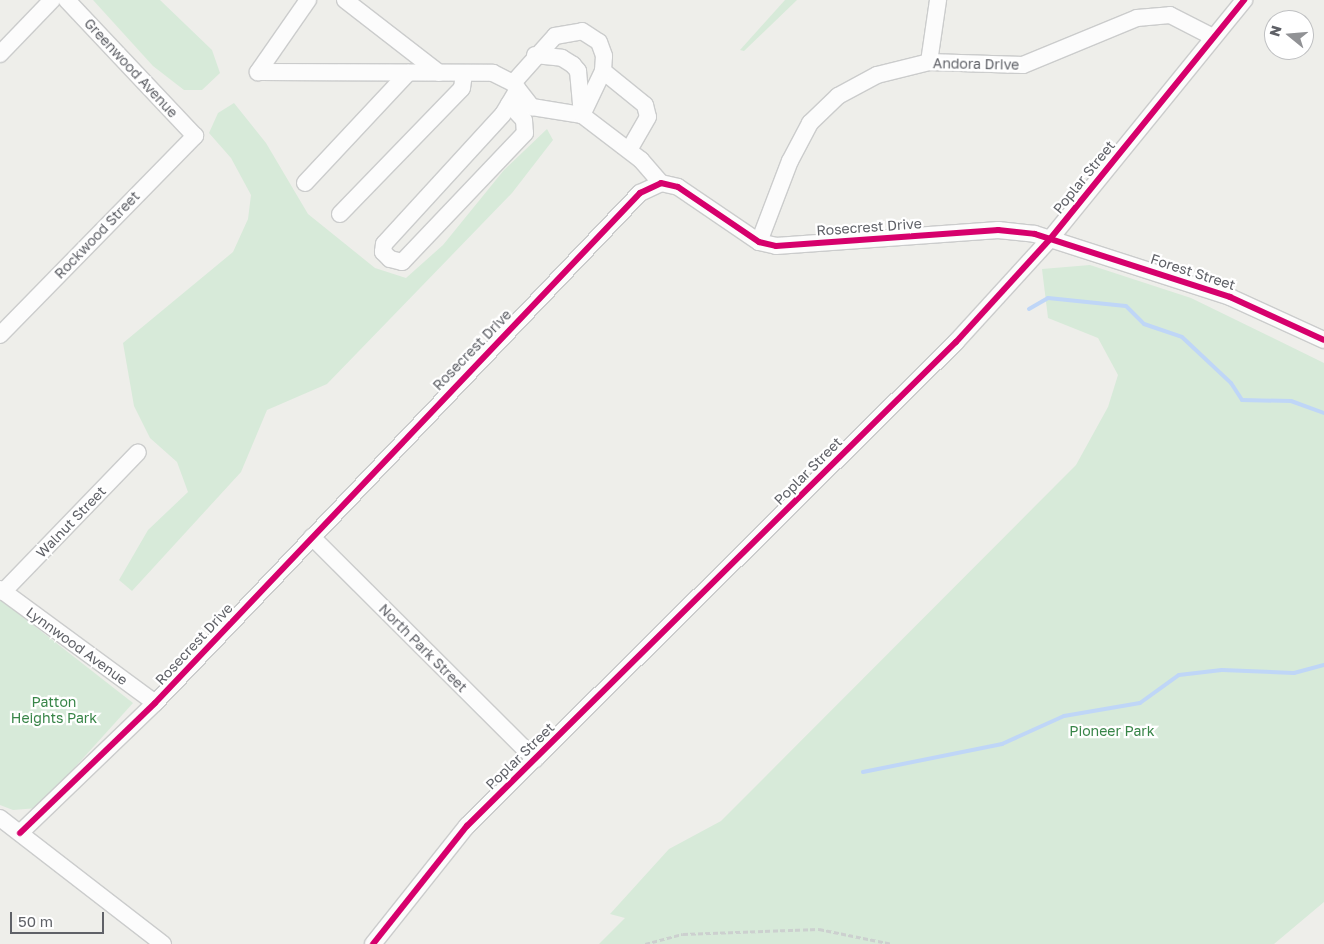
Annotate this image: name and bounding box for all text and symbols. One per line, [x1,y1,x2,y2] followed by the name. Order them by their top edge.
[1264,10,1314,60] north arrow
[81,15,181,121] street label: Greenwood Avenue
[1265,23,1285,38] text: N
[933,55,1019,73] street label: Andora Drive
[1050,137,1118,217] street label: Poplar Street
[51,188,143,282] street label: Rockwood Street
[816,215,922,239] street label: Rosecrest Drive
[1149,250,1237,294] street label: Forest Street
[429,306,515,394] street label: Rosecrest Drive
[771,434,845,508] street label: Poplar Street
[33,483,109,561] street label: Walnut Street
[152,600,236,688] street label: Rosecrest Drive
[375,600,471,696] street label: North Park Street
[23,604,131,688] street label: Lynnwood Avenue
[11,694,97,726] park label: Patton Heights Park
[482,719,558,793] street label: Poplar Street
[1069,723,1155,739] park label: Pioneer Park
[12,902,106,934] scale bar
[18,912,53,930] text: 50 m

